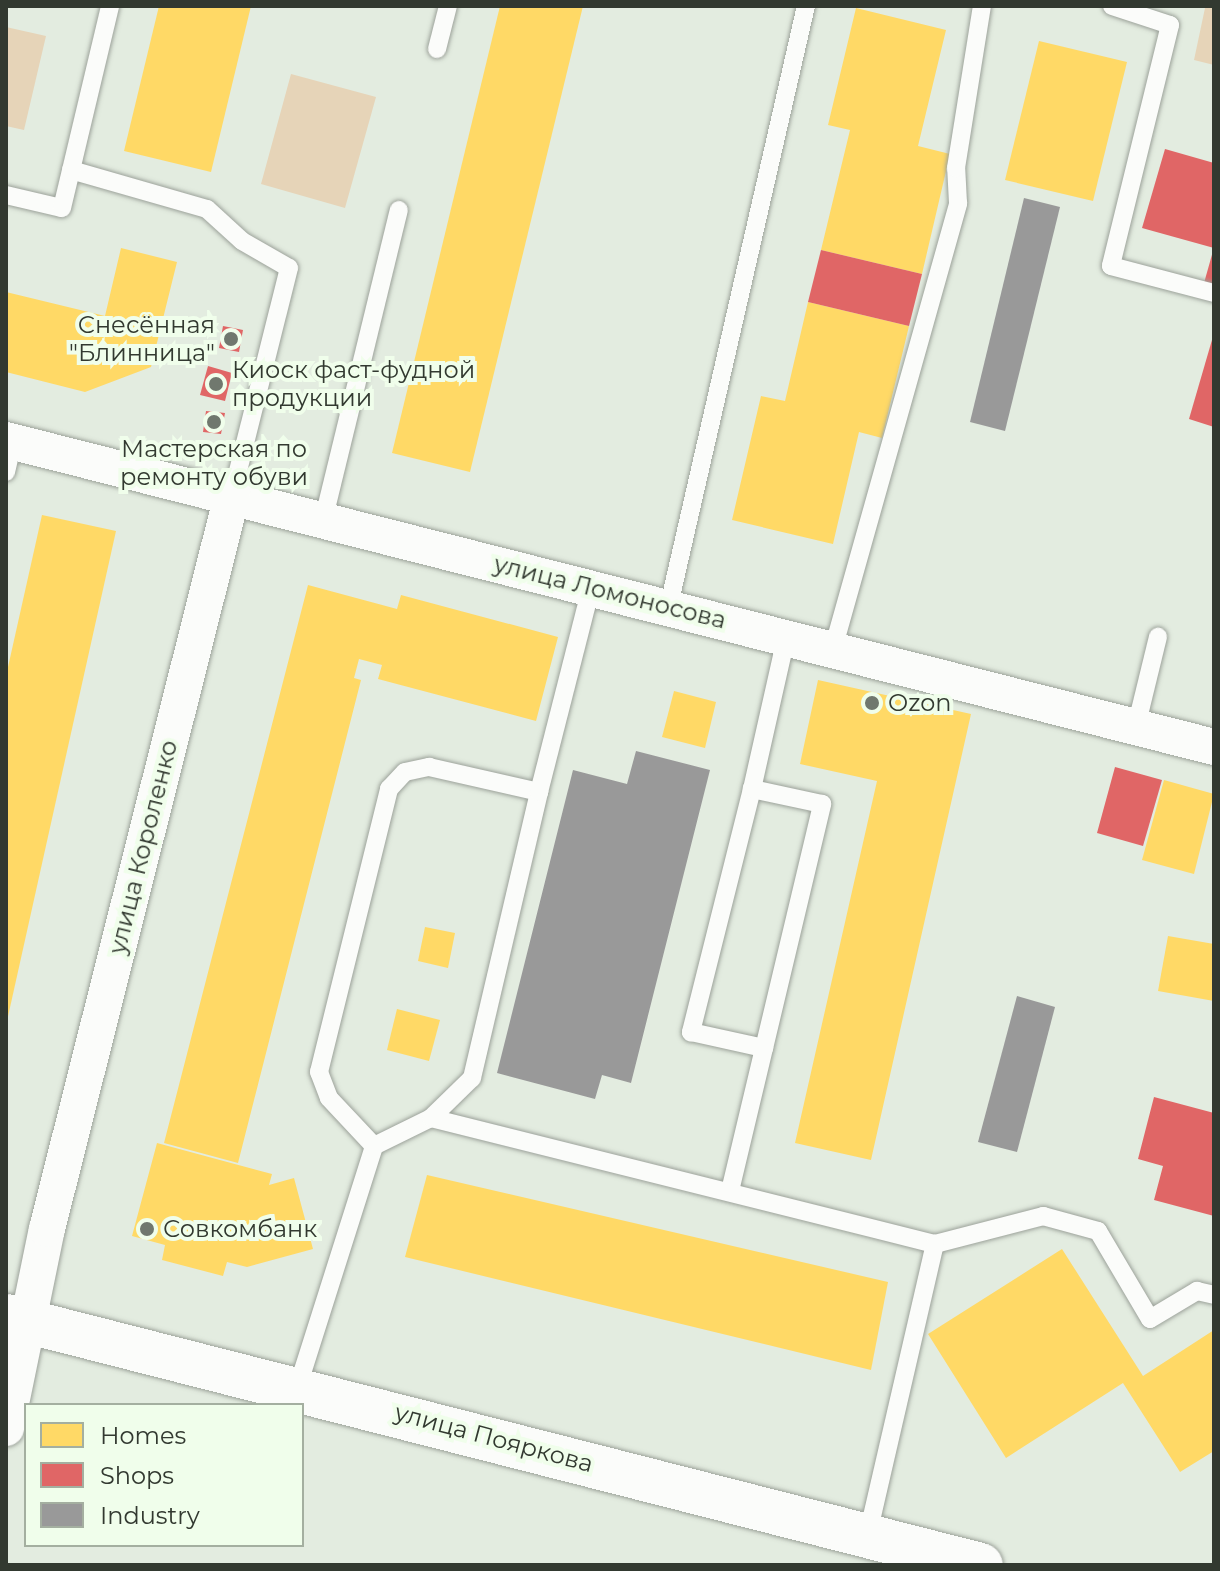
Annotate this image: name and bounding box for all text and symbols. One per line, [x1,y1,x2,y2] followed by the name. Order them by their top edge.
[69,311,215,367] place label: Снесённая "Блинница"
[222,330,240,348] marker: Снесённая "Блинница"
[232,356,475,412] place label: Киоск фаст-фудной продукции
[207,375,225,393] marker: Киоск фаст-фудной продукции
[205,413,223,431] marker: Мастерская по ремонту обуви
[120,435,308,491] place label: Мастерская по ремонту обуви
[491,549,729,635] street label: улица Ломоносова
[888,689,951,717] place label: Ozon
[863,694,881,712] marker: Ozon
[103,737,183,957] street label: улица Короленко
[163,1215,317,1243] place label: Совкомбанк
[138,1220,156,1238] marker: Совкомбанк
[392,1398,596,1478] street label: улица Пояркова
[24,1403,304,1547] legend
[100,1421,186,1450] text: Homes
[100,1461,174,1490] text: Shops
[100,1501,200,1530] text: Industry

